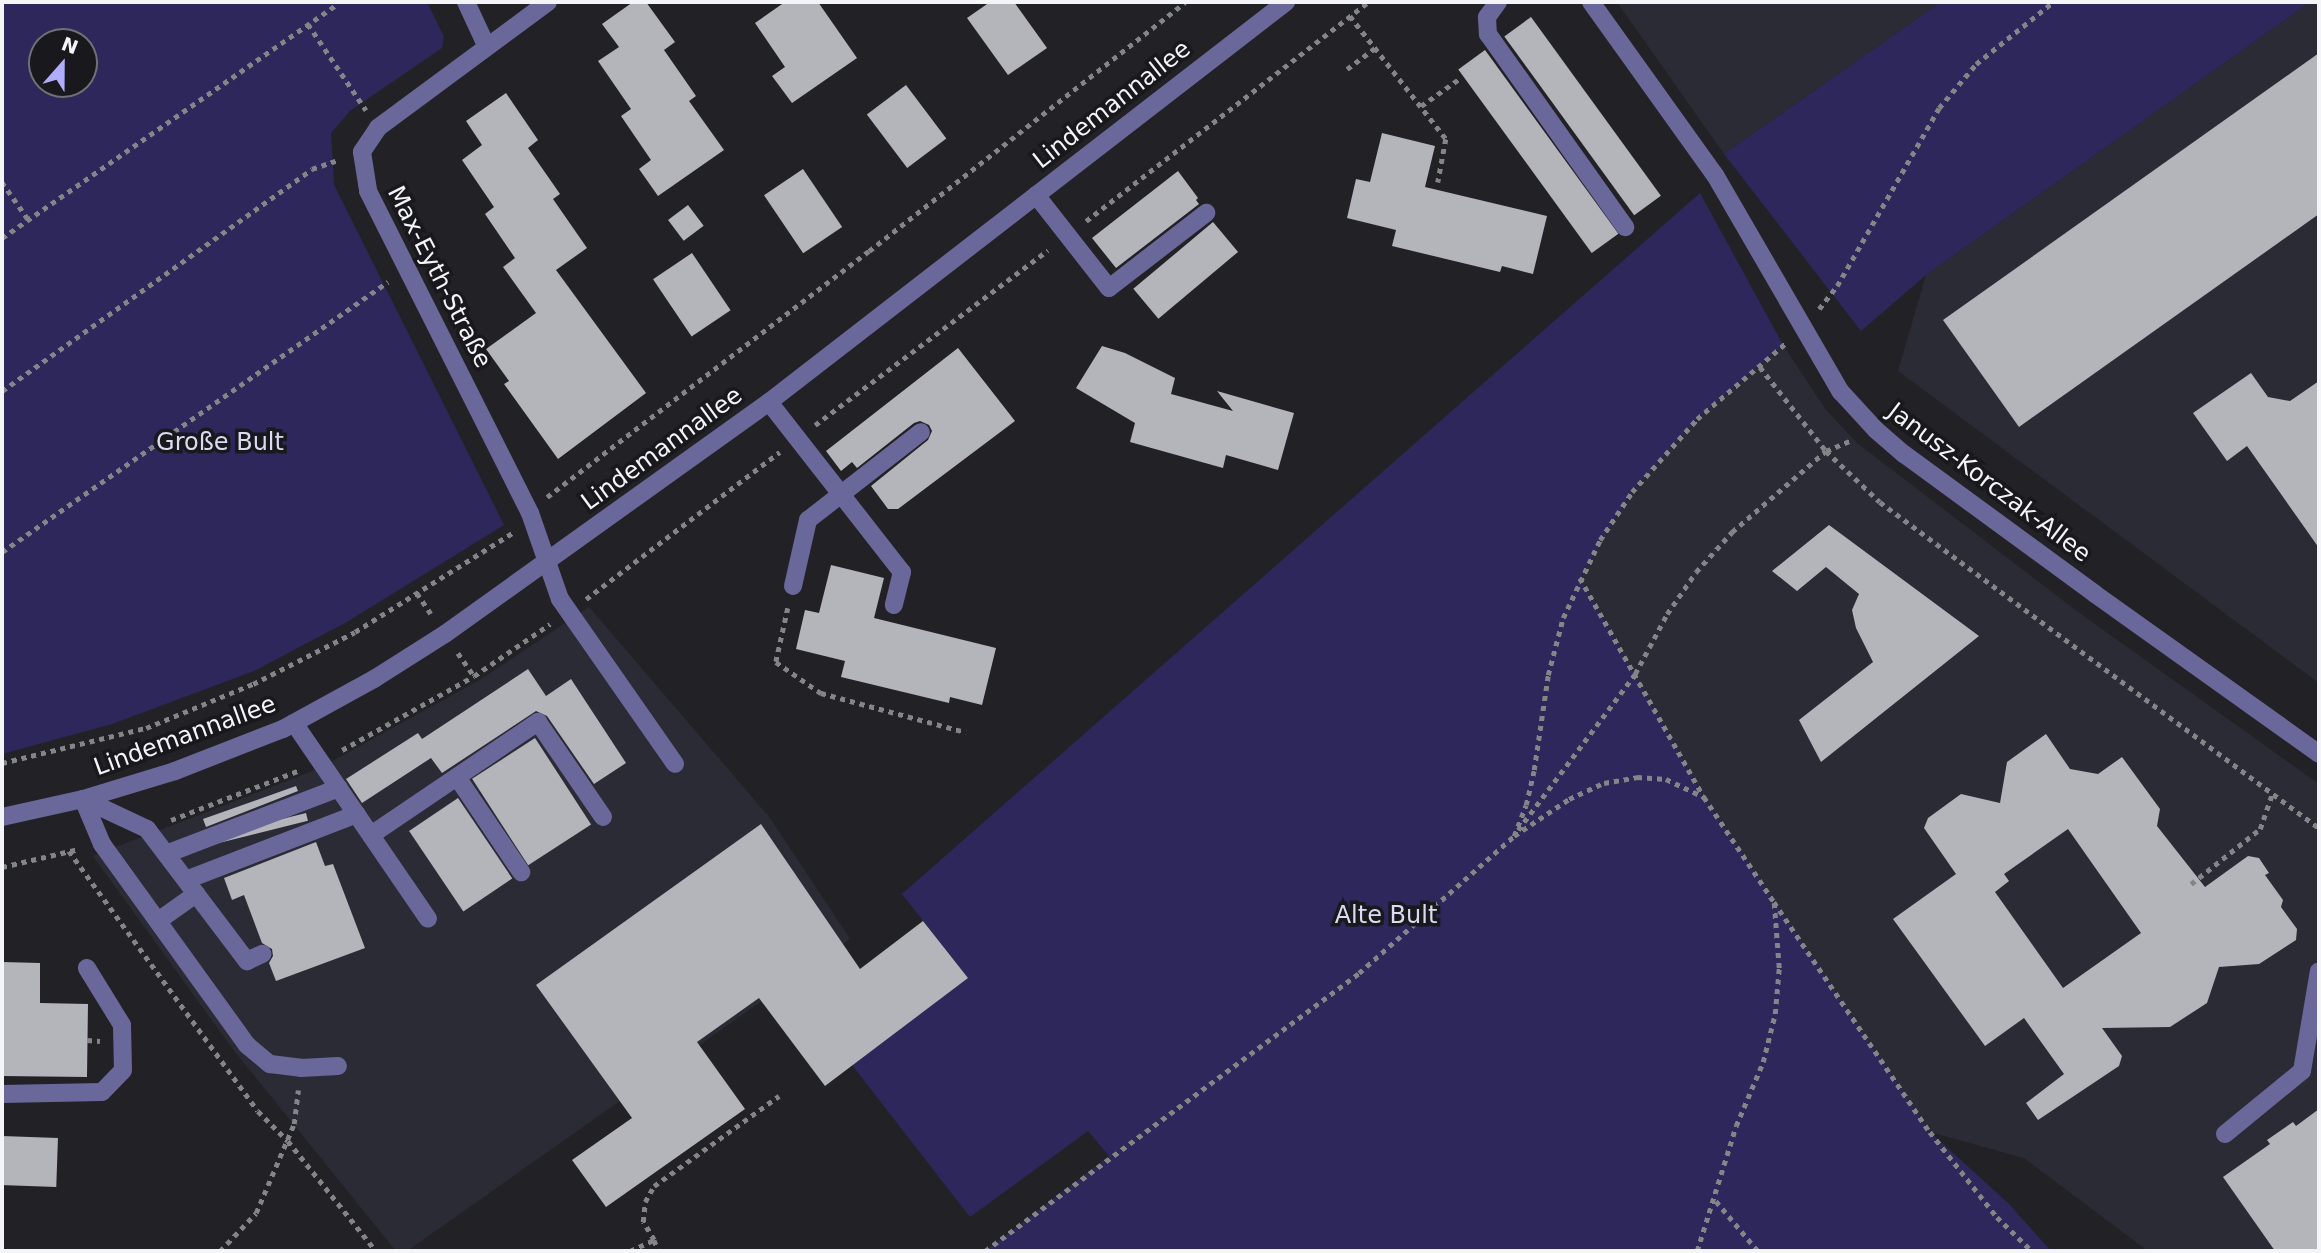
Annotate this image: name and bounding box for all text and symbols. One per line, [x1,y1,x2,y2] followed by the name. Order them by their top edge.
[28,28,98,98] north arrow
[58,32,81,58] text: N
[1028,35,1196,175] street label: Lindemannallee
[381,181,497,373] street label: Max-Eyth-Straße
[576,381,748,517] street label: Lindemannallee
[1882,397,2096,569] street label: Janusz-Korczak-Allee
[156,429,284,457] park label: Große Bult
[90,690,280,782] street label: Lindemannallee
[1335,902,1437,930] park label: Alte Bult

